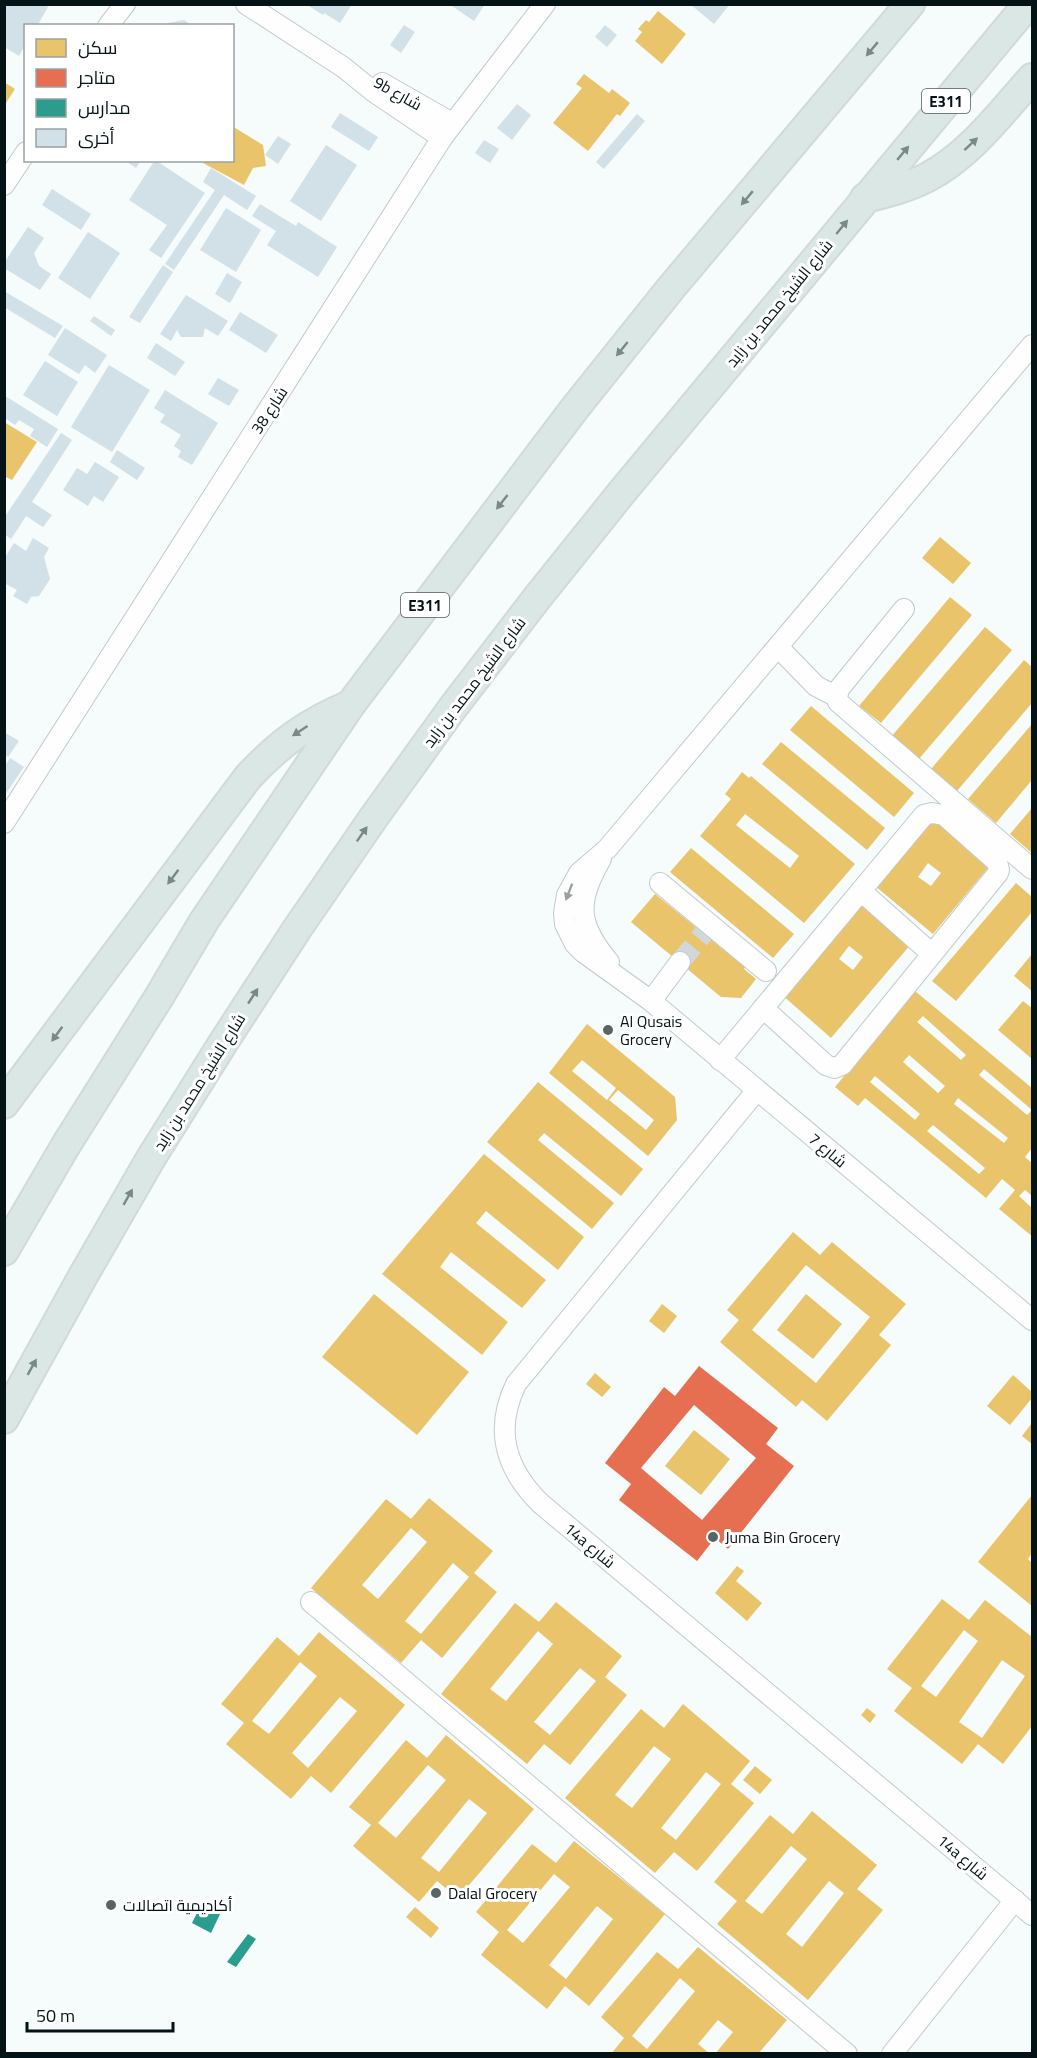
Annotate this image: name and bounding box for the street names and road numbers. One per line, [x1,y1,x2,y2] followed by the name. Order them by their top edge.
[369,70,427,116] street label: 9b شارع
[922,89,970,113] road number: E311
[720,234,838,372] street label: شارع الشيخ محمد بن زايد
[245,381,293,439] street label: شارع 38
[401,593,449,617] road number: E311
[417,612,531,752] street label: شارع الشيخ محمد بن زايد
[147,1008,251,1156] street label: شارع الشيخ محمد بن زايد
[804,1127,852,1173] street label: شارع 7
[559,1516,621,1574] street label: 14a شارع
[932,1828,994,1886] street label: 14a شارع

